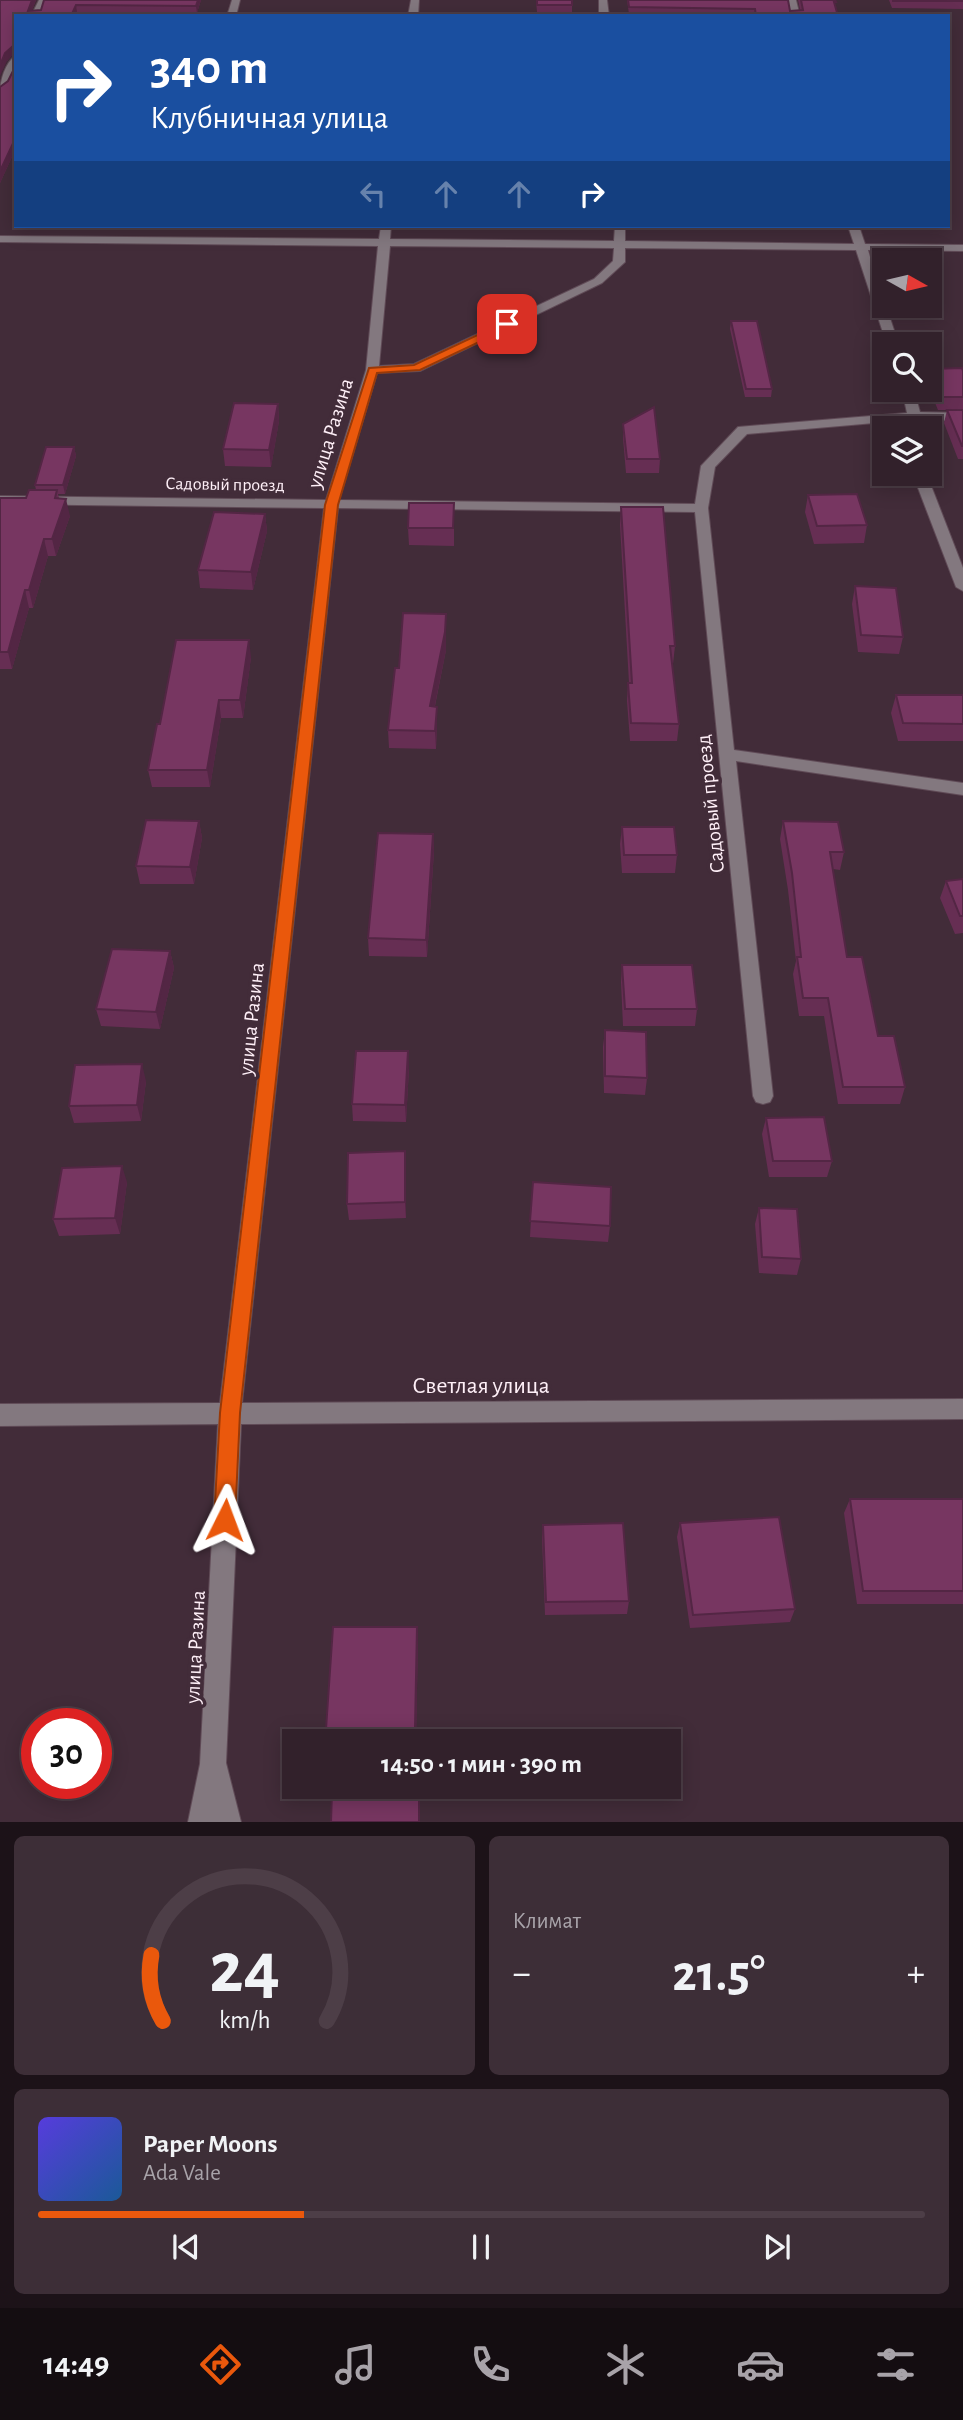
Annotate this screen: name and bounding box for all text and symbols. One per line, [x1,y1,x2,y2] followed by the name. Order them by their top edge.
[35,42,126,133] icon: right
[150,44,268,93] text: 340 m
[150,102,388,134] text: Клубничная улица
[354,175,392,213] icon: left
[427,175,465,213] icon: ahead
[500,175,538,213] icon: ahead
[573,175,611,213] icon: right
[872,248,942,318] north arrow
[872,248,942,486] map controls
[477,294,537,354] pin
[488,305,526,343] icon: arrive
[872,332,942,402] button: search
[304,375,357,492] street label: улица Разина
[872,416,942,486] button: layers
[165,475,285,495] street label: Садовый проезд
[693,734,728,874] street label: Садовый проезд
[235,961,268,1078] street label: улица Разина
[412,1374,550,1398] street label: Светлая улица
[188,1483,262,1557] position arrow
[182,1589,209,1705] street label: улица Разина
[21,1708,112,1799] speed limit sign: 30
[381,1751,582,1777] text: 14:50 · 1 мин · 390 m
[513,1910,581,1933] text: Климат
[209,1934,280,2007] text: 24
[672,1948,765,2000] text: 21.5°
[513,1955,531,1993] text: −
[907,1955,925,1993] text: +
[218,2008,270,2033] text: km/h
[143,2131,278,2157] text: Paper Moons
[143,2162,221,2185] text: Ada Vale
[167,2228,205,2266] icon: previous
[462,2228,500,2266] icon: pause
[758,2228,796,2266] icon: next
[196,2340,245,2389] icon: directions
[331,2340,380,2389] icon: music
[466,2340,515,2389] icon: phone
[601,2340,650,2389] icon: climate
[736,2340,785,2389] icon: car
[871,2340,920,2389] icon: filters
[43,2348,110,2380] text: 14:49

